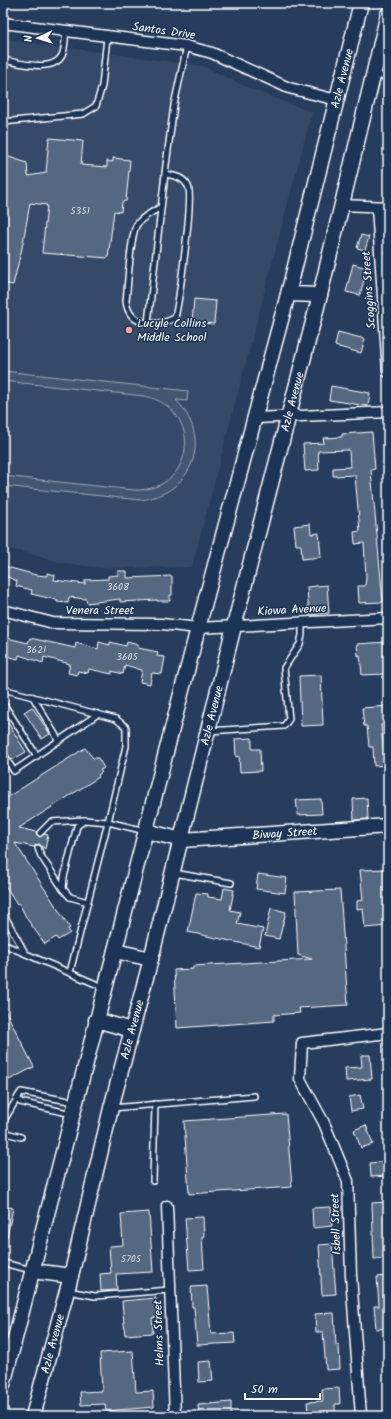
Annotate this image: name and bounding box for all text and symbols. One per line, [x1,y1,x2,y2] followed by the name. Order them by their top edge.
[131,17,197,45] street label: Santos Drive
[18,18,58,58] north arrow
[20,34,38,43] text: N
[325,46,359,110] street label: Azle Avenue
[70,203,90,219] house number: 5351
[357,250,381,330] street label: Scoggins Street
[137,314,206,347] place label: Lucyle Collins Middle School
[124,325,134,335] marker: Lucyle Collins Middle School
[275,369,309,434] street label: Azle Avenue
[107,579,130,595] house number: 3608
[257,599,328,621] street label: Kiowa Avenue
[66,601,135,620] street label: Venera Street
[26,642,46,658] house number: 3621
[116,649,138,665] house number: 3605
[195,683,228,747] street label: Azle Avenue
[252,821,318,845] street label: Biway Street
[115,997,149,1062] street label: Azle Avenue
[325,1193,347,1255] street label: Isbell Street
[121,1251,142,1267] house number: 5705
[148,1299,170,1366] street label: Helms Street
[35,1311,70,1376] street label: Azle Avenue
[245,1375,320,1401] scale bar
[251,1380,278,1399] text: 50 m

